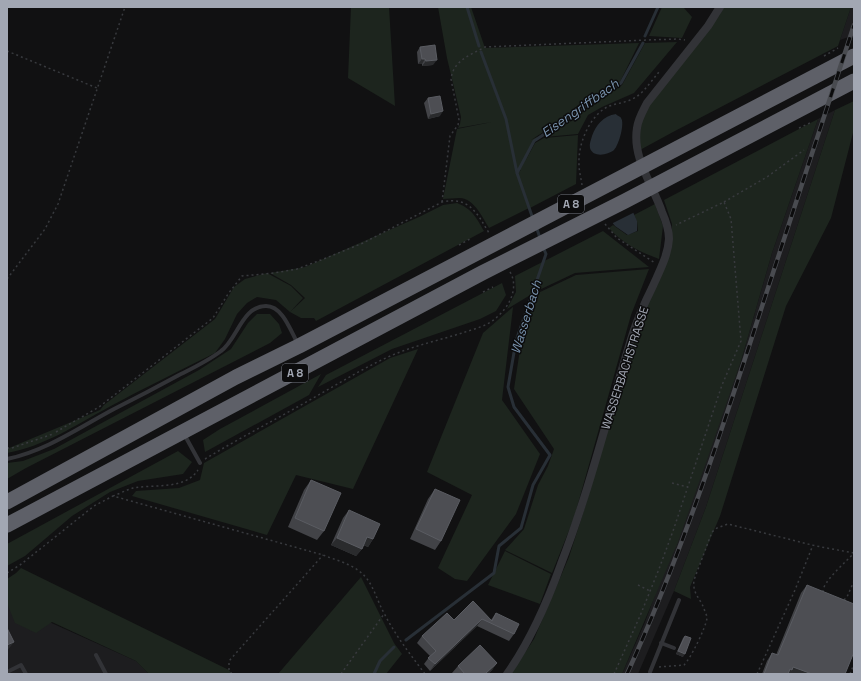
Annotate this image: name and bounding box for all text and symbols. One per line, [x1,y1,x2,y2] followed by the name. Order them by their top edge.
[538,74,623,141] water label: Eisengriffbach
[558,195,584,213] road number: A 8
[507,277,546,356] water label: Wasserbach
[598,304,653,431] street label: WASSERBACHSTRASSE
[282,364,308,382] road number: A 8

